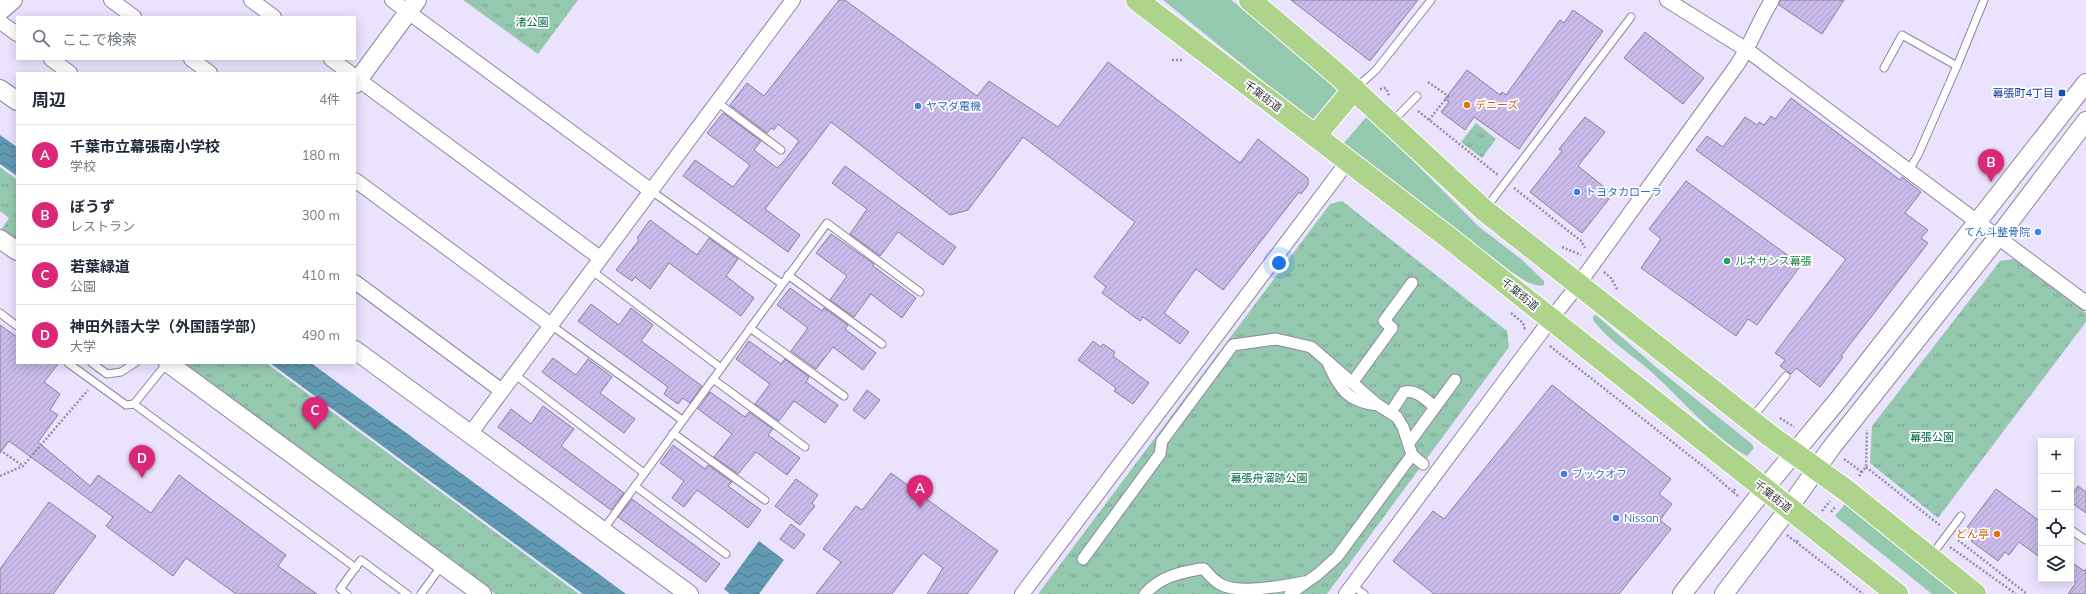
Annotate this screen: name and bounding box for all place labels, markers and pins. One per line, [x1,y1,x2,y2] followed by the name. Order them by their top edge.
[1992,86,2054,100] place label: 幕張町4丁目
[2057,88,2067,98] marker: 幕張町4丁目
[1475,98,1518,112] place label: デニーズ
[926,99,981,113] place label: ヤマダ電機
[1462,100,1472,110] marker: デニーズ
[913,101,923,111] marker: ヤマダ電機
[1978,149,2004,182] pin: B
[1585,185,1662,199] place label: トヨタカローラ
[1572,187,1582,197] marker: トヨタカローラ
[1964,225,2030,239] place label: てん斗整骨院
[2033,227,2043,237] marker: てん斗整骨院
[1735,254,1812,268] place label: ルネサンス幕張
[1722,256,1732,266] marker: ルネサンス幕張
[302,397,328,430] pin: C
[129,445,155,478] pin: D
[1572,467,1627,481] place label: ブックオフ
[1559,469,1569,479] marker: ブックオフ
[907,475,933,508] pin: A
[1624,511,1659,525] place label: Nissan
[1611,513,1621,523] marker: Nissan
[1956,527,1989,541] place label: どん亭
[1992,529,2002,539] marker: どん亭

